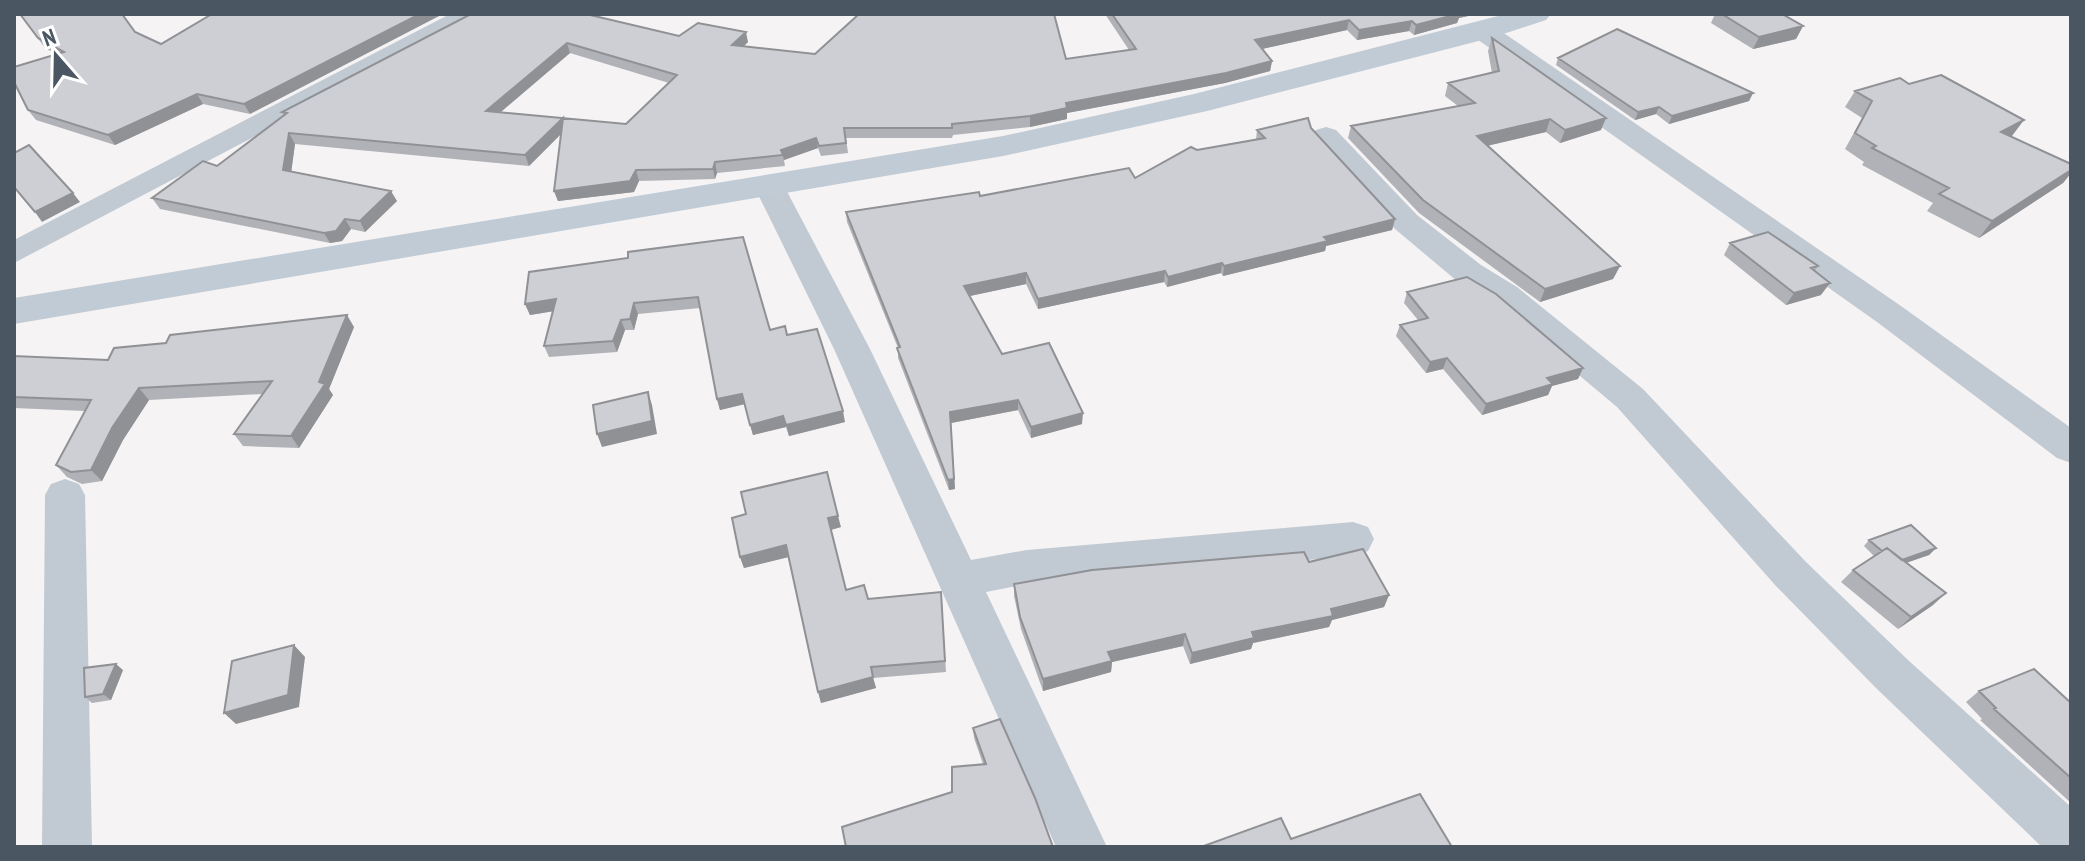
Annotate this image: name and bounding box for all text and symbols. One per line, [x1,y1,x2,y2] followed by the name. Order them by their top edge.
[16,16,96,96] north arrow
[39,22,60,52] text: N

